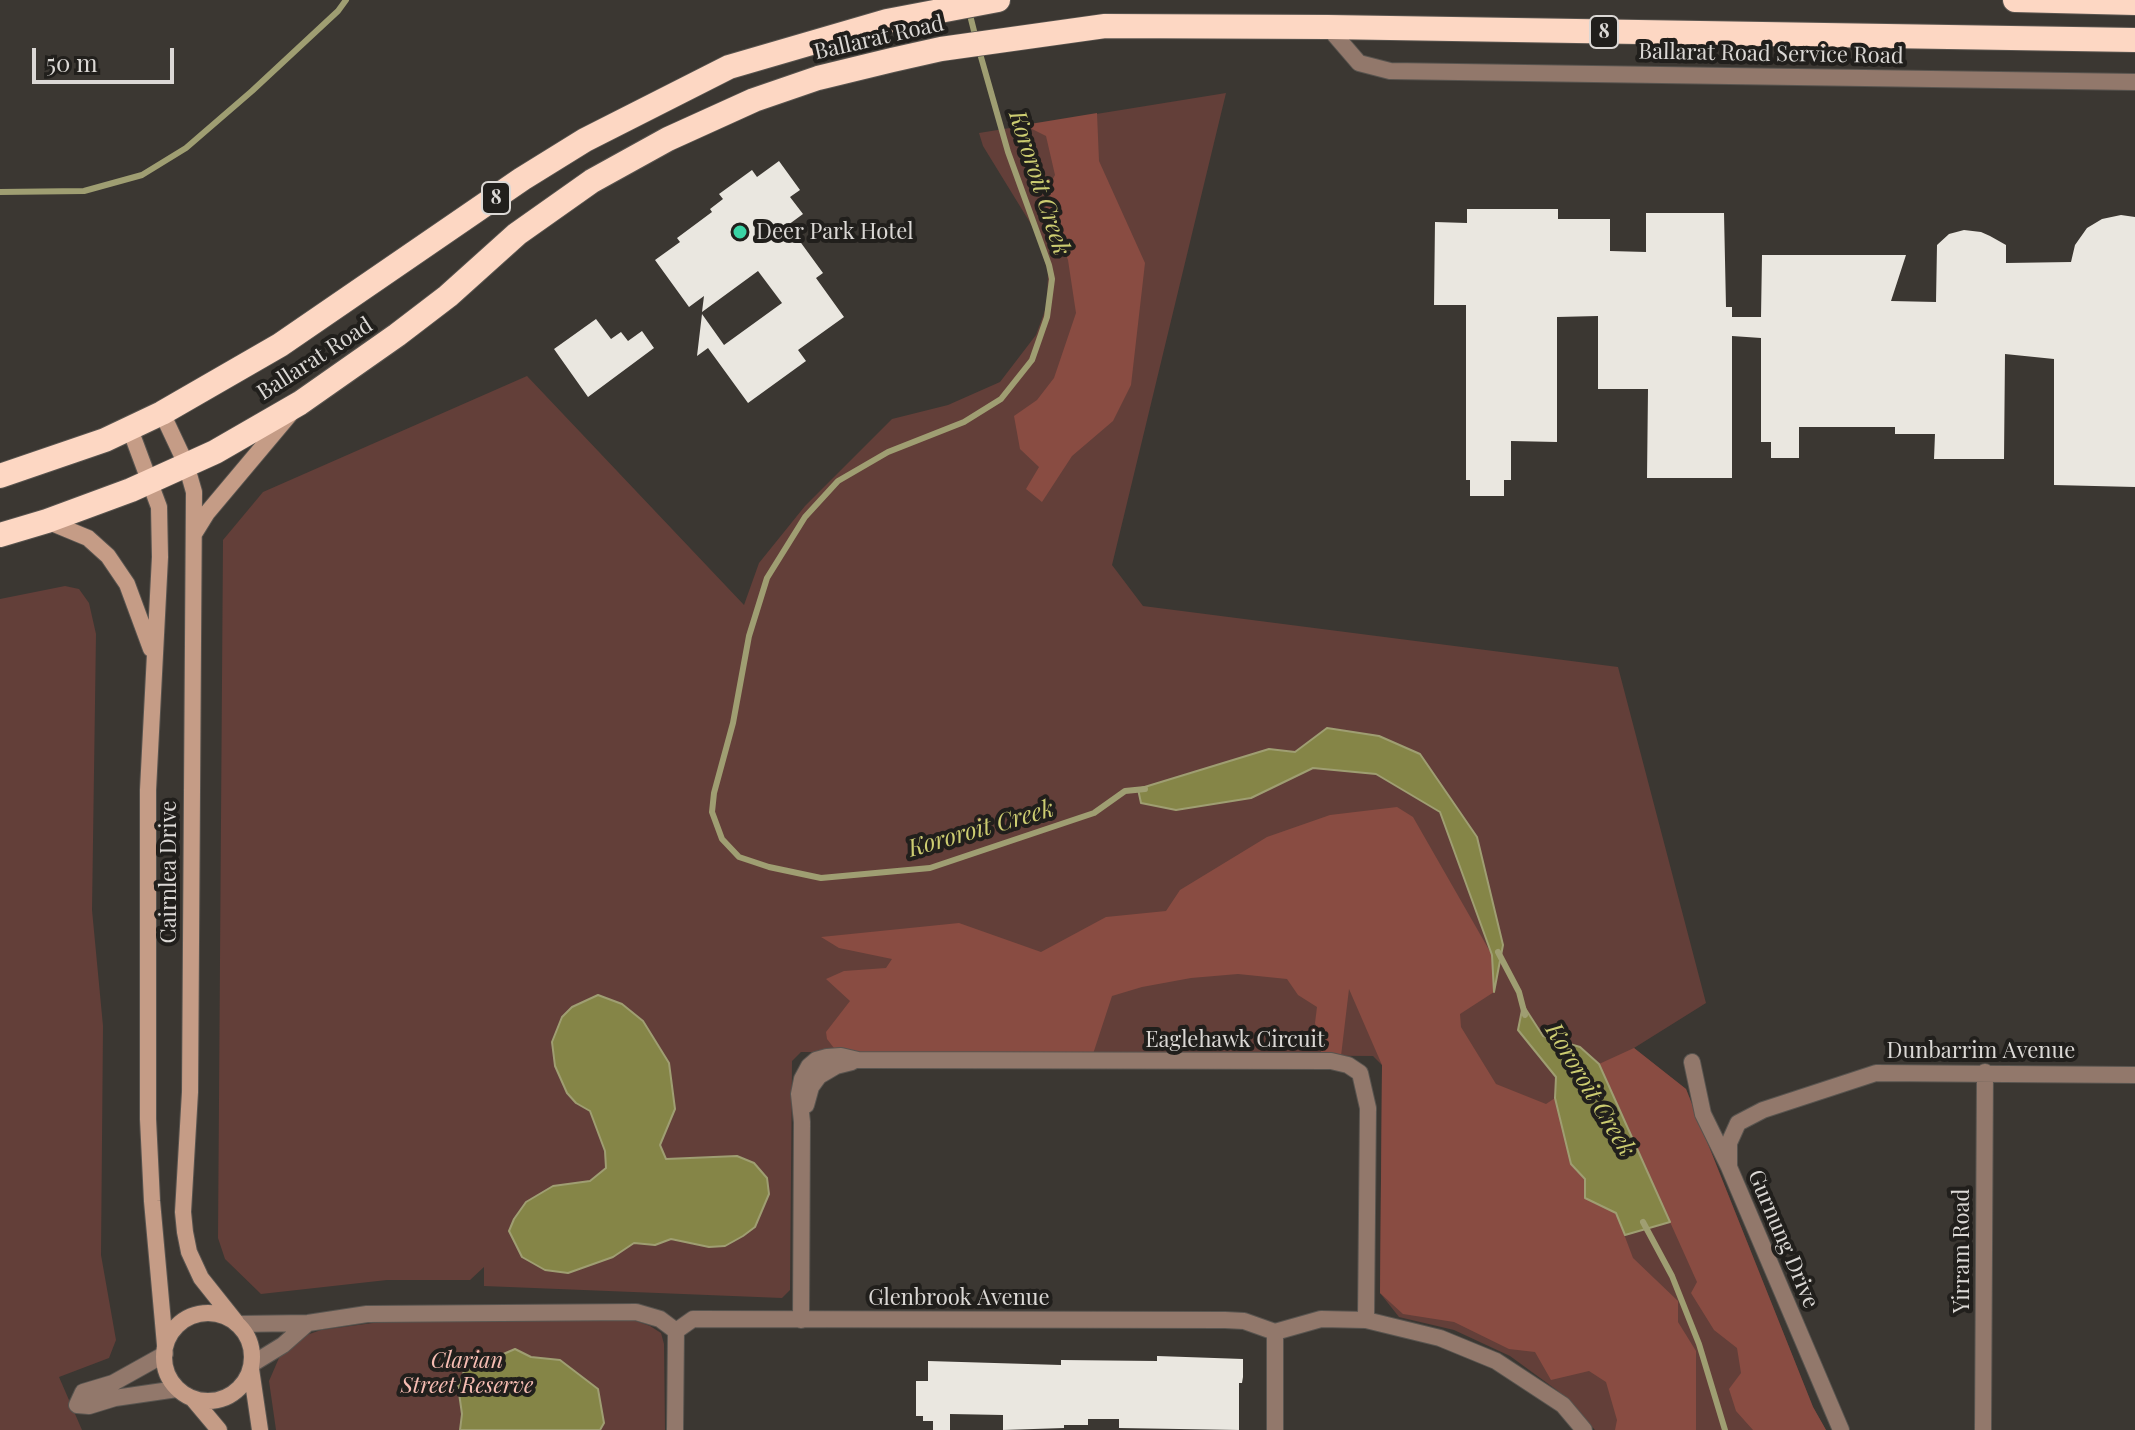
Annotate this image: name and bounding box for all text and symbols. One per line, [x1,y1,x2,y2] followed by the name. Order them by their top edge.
[812,10,946,66] street label: Ballarat Road
[1590,16,1618,48] road number: 8
[36,32,178,82] scale bar
[1638,38,1904,70] street label: Ballarat Road Service Road
[46,46,98,78] text: 50 m
[1002,107,1076,259] water label: Kororoit Creek
[482,182,510,214] road number: 8
[756,219,914,245] place label: Deer Park Hotel
[731,223,749,241] marker: Deer Park Hotel
[252,312,378,406] street label: Ballarat Road
[905,794,1057,864] water label: Kororoit Creek
[156,801,182,943] street label: Cairnlea Drive
[1539,1018,1641,1162] water label: Kororoit Creek
[1145,1027,1325,1053] street label: Eaglehawk Circuit
[1887,1038,2075,1064] street label: Dunbarrim Avenue
[1742,1166,1824,1312] street label: Gurnung Drive
[1949,1189,1975,1313] street label: Yirram Road
[868,1285,1050,1311] street label: Glenbrook Avenue
[401,1348,533,1400] park label: Clarian Street Reserve

